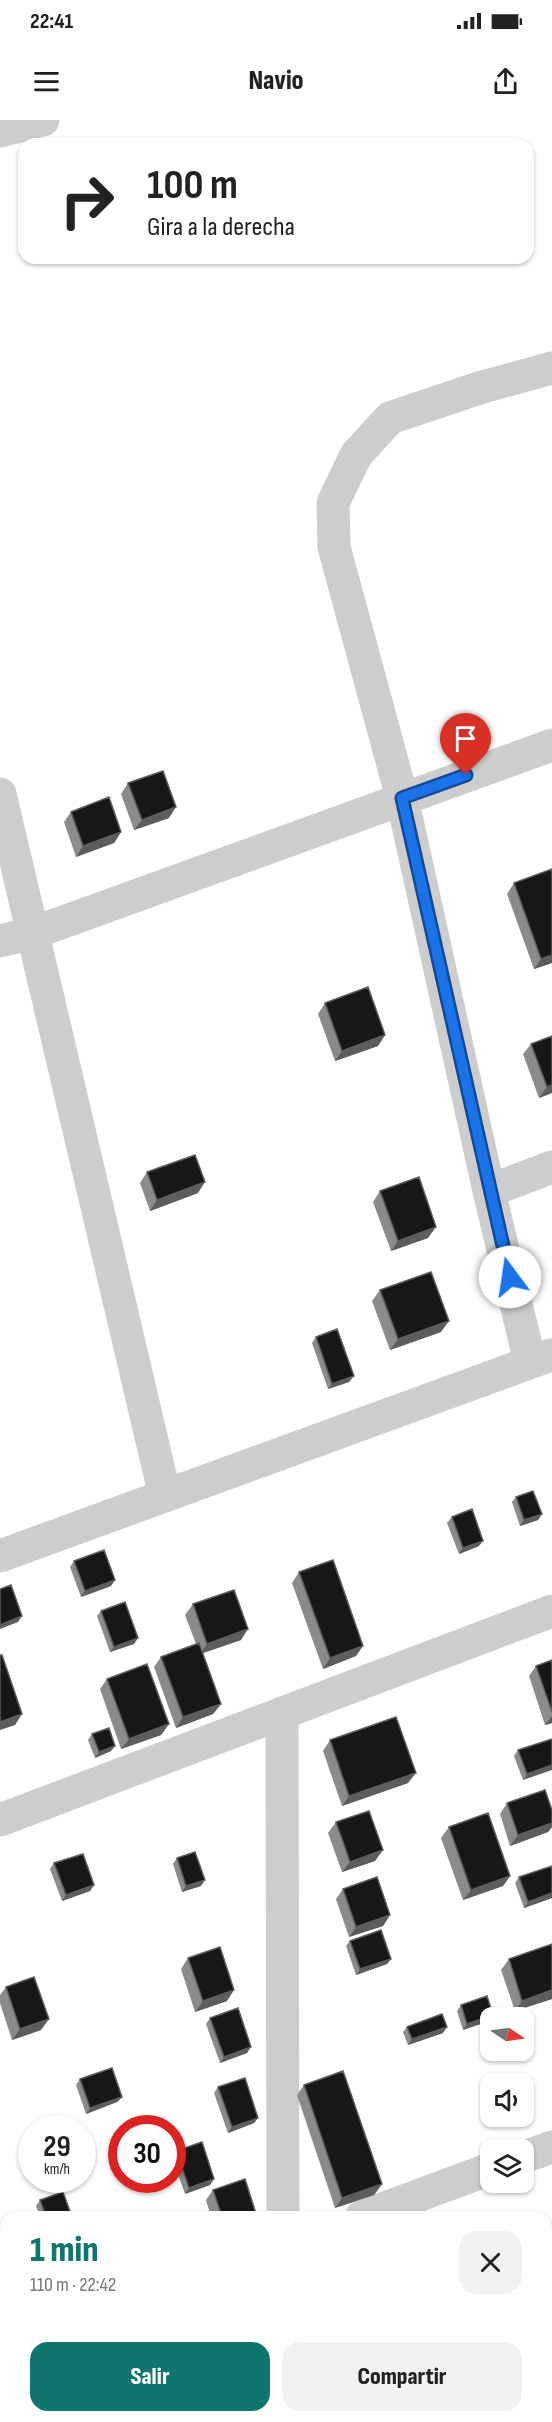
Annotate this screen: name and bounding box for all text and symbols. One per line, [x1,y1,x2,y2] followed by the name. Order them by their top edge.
[30,8,73,35] text: 22:41
[30,65,63,98] icon: menu
[248,65,304,97] text: Navio
[489,65,522,98] icon: share
[147,160,238,211] text: 100 m
[48,162,126,240] icon: right
[147,211,295,243] text: Gira a la derecha
[440,713,491,775] pin
[449,722,482,755] icon: arrive
[478,1245,542,1309] position arrow
[480,2007,534,2061] north arrow
[480,2007,534,2193] map controls
[480,2073,534,2127] button: sound
[108,2115,186,2193] speed limit sign: 30
[43,2129,71,2165] text: 29
[480,2139,534,2193] button: layers
[44,2160,70,2179] text: km/h
[30,2229,98,2272] text: 1 min
[459,2231,522,2294] button: close
[30,2273,116,2297] text: 110 m · 22:42
[30,2342,270,2411] button: Salir
[282,2342,522,2411] button: Compartir

